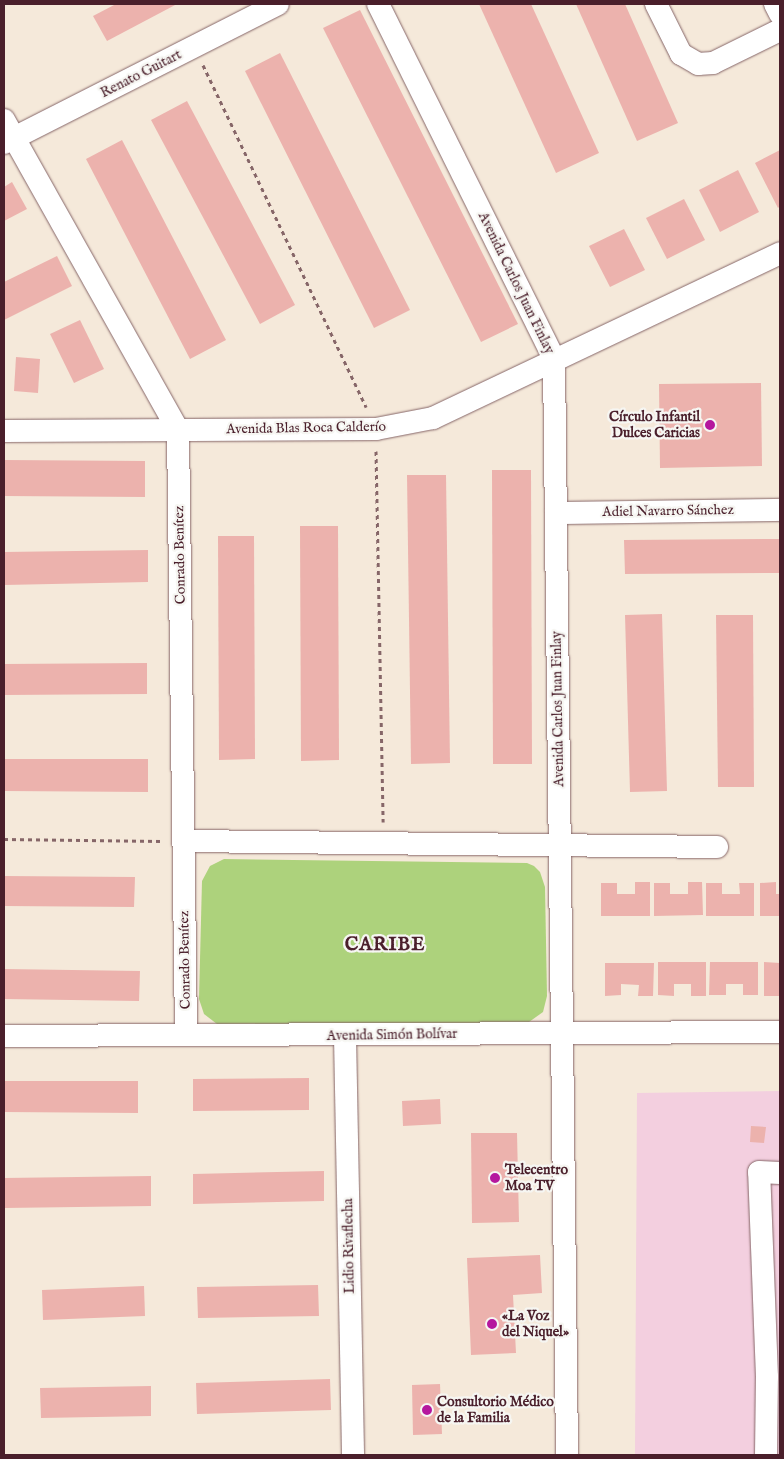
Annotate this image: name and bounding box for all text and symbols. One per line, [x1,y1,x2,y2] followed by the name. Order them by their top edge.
[98,46,184,102] street label: Renato Guitart
[474,209,558,357] street label: Avenida Carlos Juan Finlay
[609,409,700,442] place label: Círculo Infantil Dulces Caricias
[226,418,386,438] street label: Avenida Blas Roca Calderío
[704,419,716,431] marker: Círculo Infantil Dulces Caricias
[602,501,734,521] street label: Adiel Navarro Sánchez
[171,505,189,605] street label: Conrado Benítez
[548,631,568,787] street label: Avenida Carlos Juan Finlay
[176,910,194,1010] street label: Conrado Benítez
[344,935,426,957] district label: CARIBE
[326,1025,458,1045] street label: Avenida Simón Bolívar
[505,1162,568,1194] place label: Telecentro Moa TV
[489,1172,501,1184] marker: Telecentro Moa TV
[340,1198,358,1294] street label: Lidio Rivaflecha
[502,1308,569,1340] place label: «La Voz del Niquel»
[486,1318,498,1330] marker: «La Voz del Niquel»
[437,1394,554,1426] place label: Consultorio Médico de la Familia
[421,1404,433,1416] marker: Consultorio Médico de la Familia

